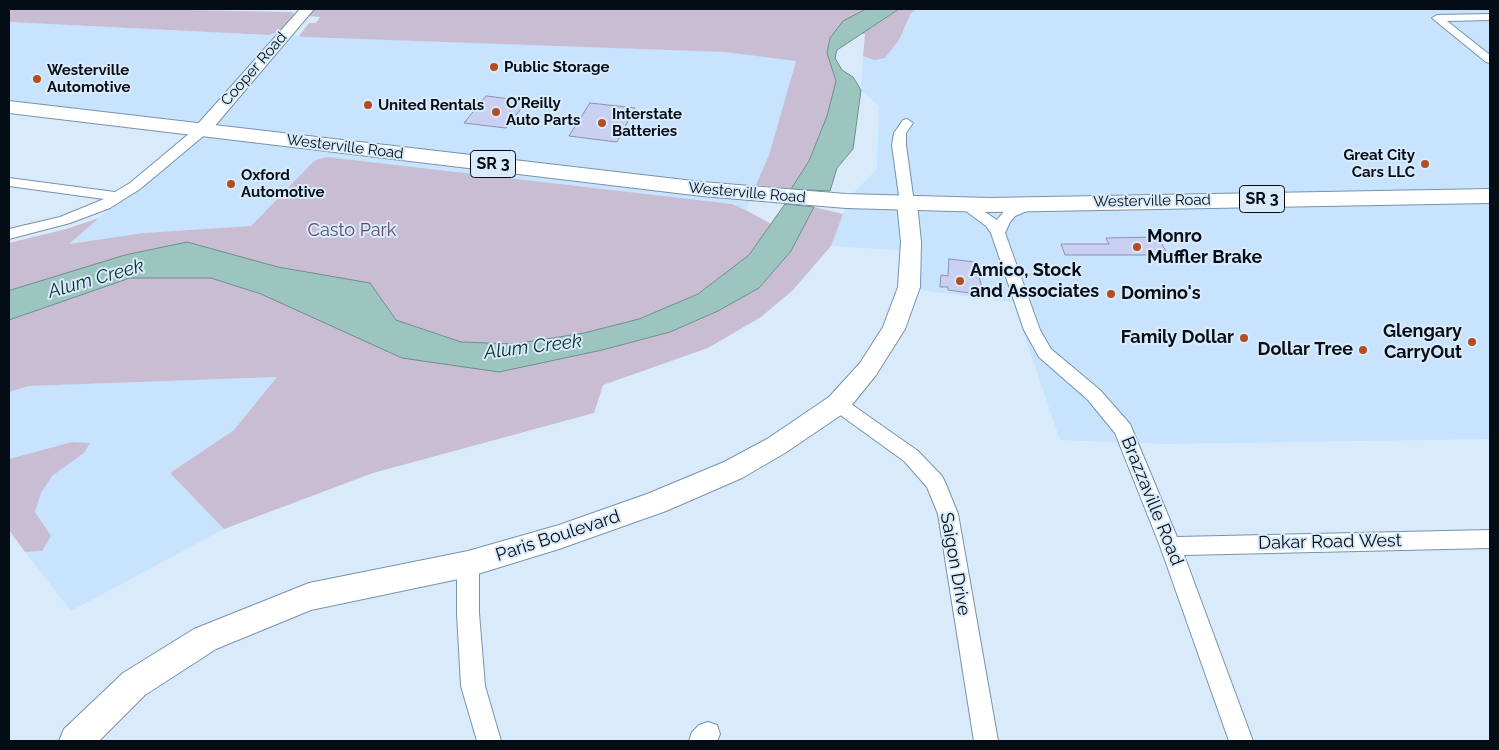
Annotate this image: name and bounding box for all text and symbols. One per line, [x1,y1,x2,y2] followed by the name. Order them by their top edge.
[217,29,291,109] street label: Cooper Road
[504,58,609,76] place label: Public Storage
[47,61,130,96] place label: Westerville Automotive
[488,61,500,73] marker: Public Storage
[31,73,43,85] marker: Westerville Automotive
[506,94,580,129] place label: O'Reilly Auto Parts
[378,96,484,114] place label: United Rentals
[362,99,374,111] marker: United Rentals
[612,105,682,140] place label: Interstate Batteries
[490,106,502,118] marker: O'Reilly Auto Parts
[596,117,608,129] marker: Interstate Batteries
[285,131,405,163] street label: Westerville Road
[1343,146,1415,181] place label: Great City Cars LLC
[470,150,516,178] road number: SR 3
[1419,158,1431,170] marker: Great City Cars LLC
[241,166,324,201] place label: Oxford Automotive
[225,178,237,190] marker: Oxford Automotive
[688,179,806,207] street label: Westerville Road
[1240,185,1284,212] road number: SR 3
[1093,191,1211,211] street label: Westerville Road
[308,220,396,242] park label: Casto Park
[1147,226,1262,268] place label: Monro Muffler Brake
[1131,241,1143,253] marker: Monro Muffler Brake
[45,254,147,304] water label: Alum Creek
[970,260,1099,302] place label: Amico, Stock and Associates
[954,275,966,287] marker: Amico, Stock and Associates
[1121,283,1201,305] place label: Domino's
[1105,288,1117,300] marker: Domino's
[1383,321,1462,364] place label: Glengary CarryOut
[1121,327,1234,349] place label: Family Dollar
[483,330,583,364] water label: Alum Creek
[1238,332,1250,344] marker: Family Dollar
[1466,336,1478,348] marker: Glengary CarryOut
[1258,339,1353,361] place label: Dollar Tree
[1357,344,1369,356] marker: Dollar Tree
[1116,433,1188,569] street label: Brazzaville Road
[493,506,623,566] street label: Paris Boulevard
[935,511,975,617] street label: Saigon Drive
[1258,530,1402,554] street label: Dakar Road West

